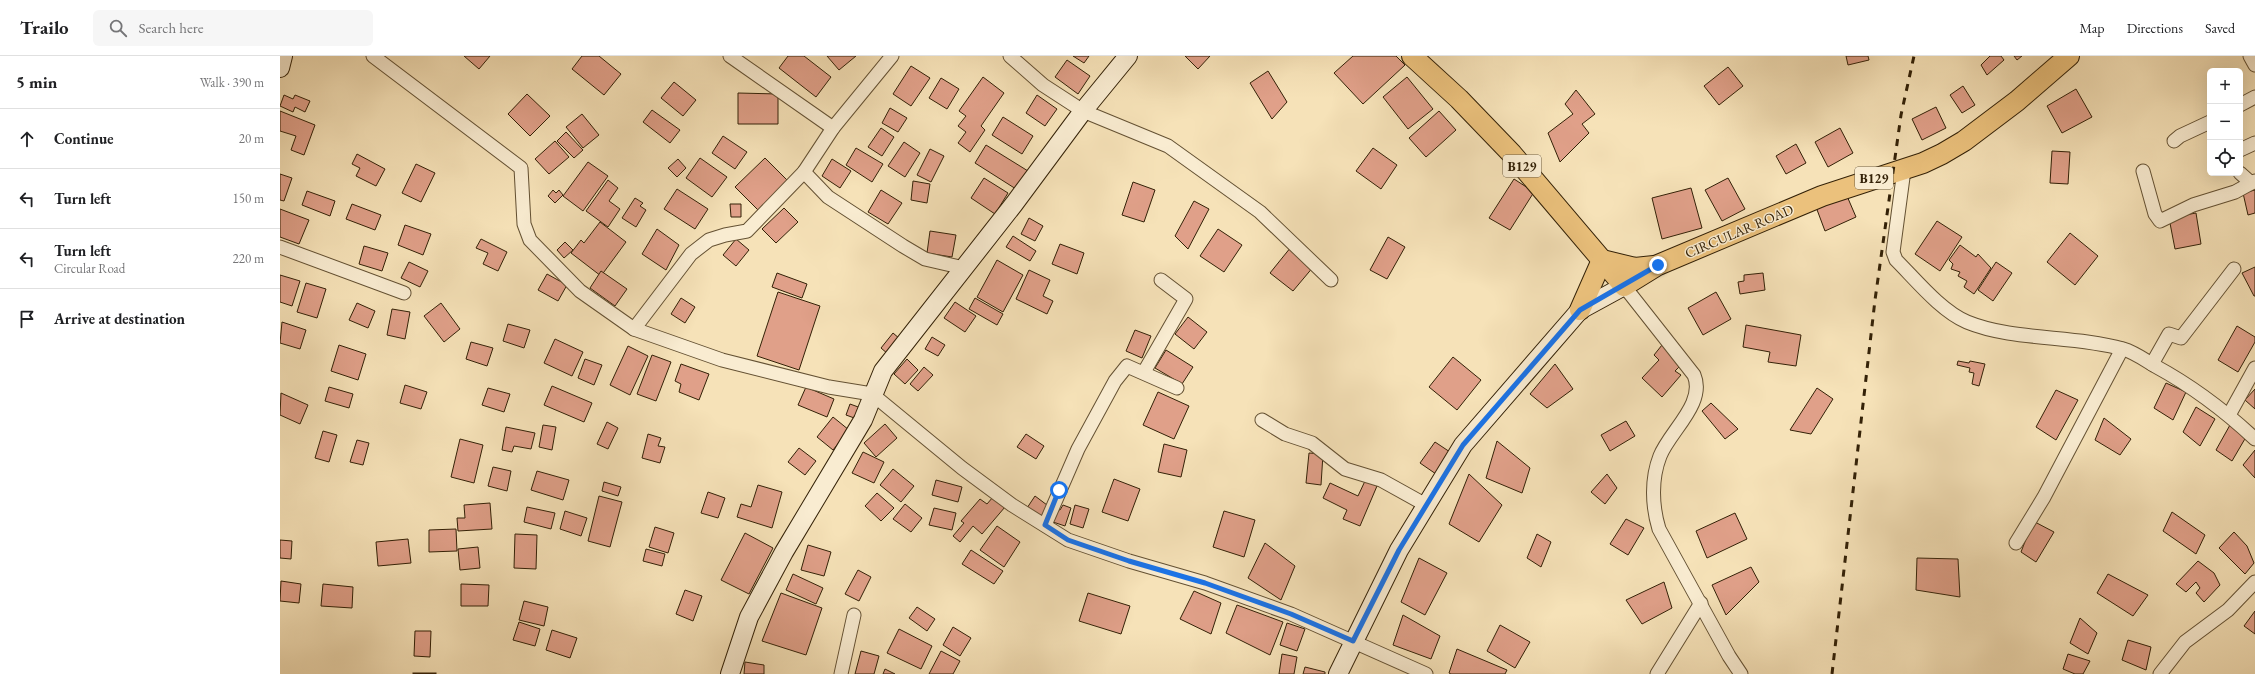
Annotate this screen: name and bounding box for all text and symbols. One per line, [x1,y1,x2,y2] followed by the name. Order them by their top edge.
[93,10,373,46] search box
[20,15,69,40] text: Trailo
[107,17,129,39] icon: search
[139,18,204,37] text: Search here
[2079,19,2105,37] text: Map
[2127,19,2183,37] text: Directions
[2205,19,2235,37] text: Saved
[2207,68,2243,176] map controls
[2207,68,2243,104] button: +
[16,71,57,93] text: 5 min
[200,74,264,91] text: Walk · 390 m
[2207,104,2243,140] button: −
[16,128,38,150] icon: ahead
[54,129,114,148] text: Continue
[239,130,264,147] text: 20 m
[2207,140,2243,176] button: locate
[1503,155,1541,177] road number: B129
[1855,167,1893,189] road number: B129
[16,188,38,210] icon: left
[54,189,111,208] text: Turn left
[233,190,264,207] text: 150 m
[1682,200,1796,262] street label: CIRCULAR ROAD
[54,241,111,260] text: Turn left
[16,248,38,270] icon: left
[233,250,264,267] text: 220 m
[1649,256,1667,274] route end
[54,260,125,277] text: Circular Road
[16,308,38,330] icon: arrive
[54,309,185,328] text: Arrive at destination
[1050,481,1068,499] route start

